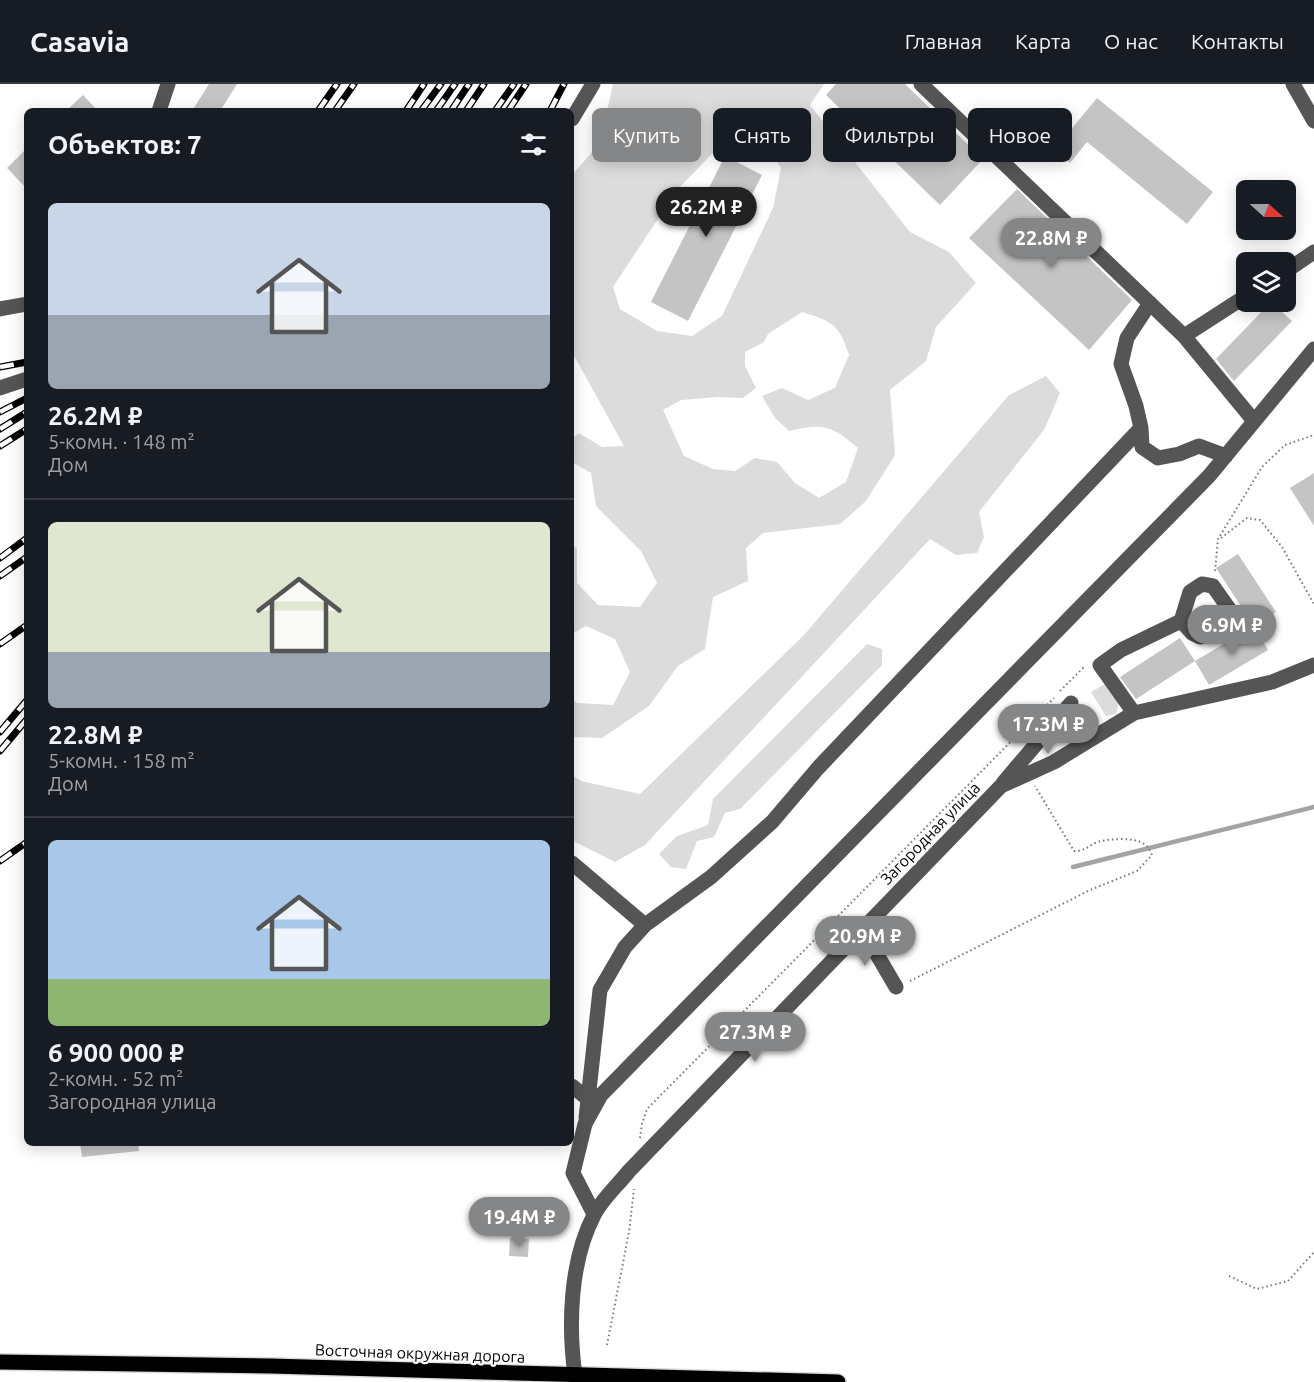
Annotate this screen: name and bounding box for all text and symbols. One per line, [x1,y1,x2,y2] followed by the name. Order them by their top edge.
[30,26,129,57] text: Casavia
[905,29,982,53] text: Главная
[1015,29,1071,53] text: Карта
[1104,29,1158,53] text: О нас
[1191,29,1284,53] text: Контакты
[592,108,701,162] chip: Купить
[713,108,811,162] chip: Снять
[823,108,956,162] chip: Фильтры
[968,108,1072,162] chip: Новое
[517,128,550,161] icon: filters
[48,130,202,159] text: Объектов: 7
[1236,180,1296,240] north arrow
[1236,180,1296,312] map controls
[651,187,761,238] pin: 26.2M ₽
[670,195,742,218] text: 26.2M ₽
[996,218,1106,269] pin: 22.8M ₽
[1015,226,1087,249] text: 22.8M ₽
[245,242,353,350] icon: home
[1236,252,1296,312] button: layers
[48,401,142,430] text: 26.2M ₽
[48,430,195,453] text: 5-комн. · 148 m²
[48,453,88,476] text: Дом
[245,561,353,669] icon: home
[1183,605,1281,656] pin: 6.9M ₽
[1201,613,1263,636] text: 6.9M ₽
[993,704,1103,755] pin: 17.3M ₽
[1012,712,1084,735] text: 17.3M ₽
[48,720,142,749] text: 22.8M ₽
[48,749,195,772] text: 5-комн. · 158 m²
[48,772,88,795] text: Дом
[877,778,983,888] street label: Загородная улица
[245,879,353,987] icon: home
[810,916,920,967] pin: 20.9M ₽
[829,924,901,947] text: 20.9M ₽
[700,1012,810,1063] pin: 27.3M ₽
[719,1020,791,1043] text: 27.3M ₽
[48,1038,184,1067] text: 6 900 000 ₽
[48,1067,183,1090] text: 2-комн. · 52 m²
[48,1090,216,1113] text: Загородная улица
[464,1197,574,1248] pin: 19.4M ₽
[483,1205,555,1228] text: 19.4M ₽
[315,1340,525,1366] street label: Восточная окружная дорога

